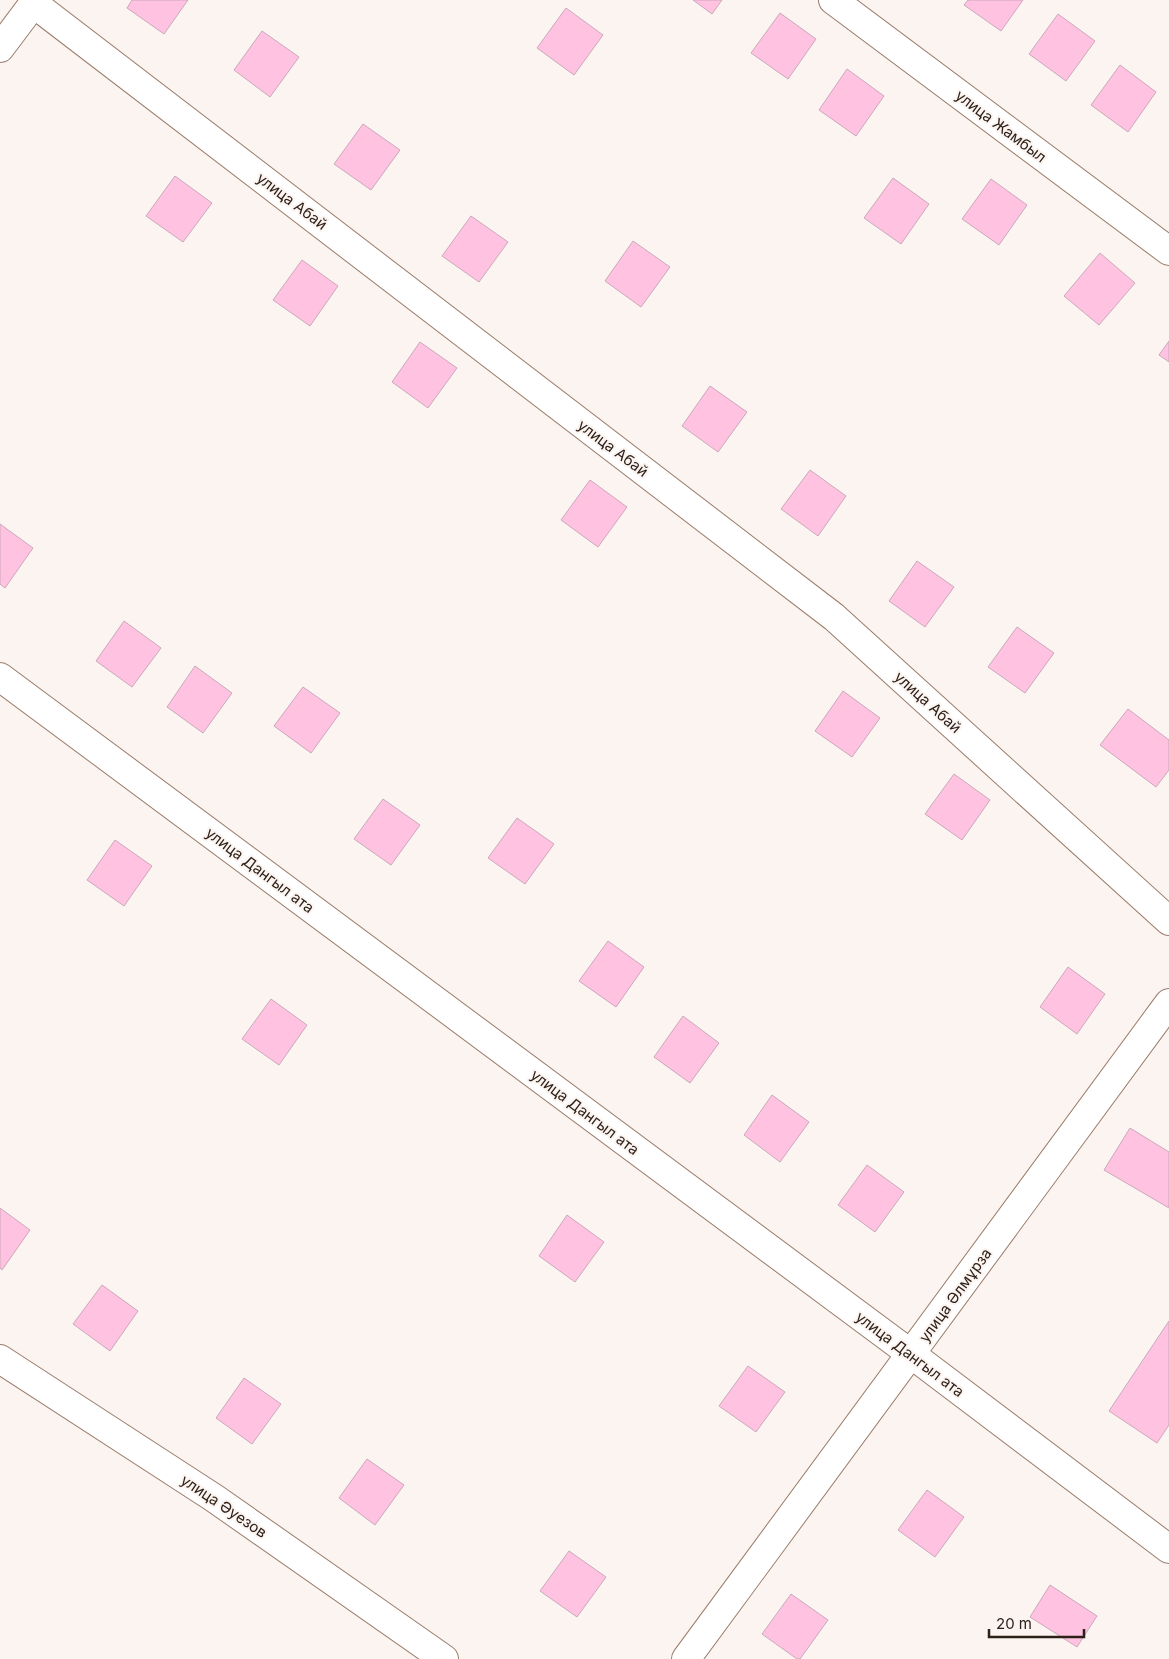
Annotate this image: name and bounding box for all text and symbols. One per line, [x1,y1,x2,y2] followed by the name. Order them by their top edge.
[952,86,1050,166] street label: улица Жамбыл
[253,168,331,234] street label: улица Абай
[574,415,652,481] street label: улица Абай
[891,667,965,737] street label: улица Абай
[202,823,318,917] street label: улица Дангыл ата
[527,1065,643,1159] street label: улица Дангыл ата
[914,1244,996,1346] street label: улица Әлмұрза
[852,1307,968,1401] street label: улица Дангыл ата
[177,1470,271,1542] street label: улица Әуезов
[989,1606,1084,1638] scale bar
[996,1614,1032,1633] text: 20 m

